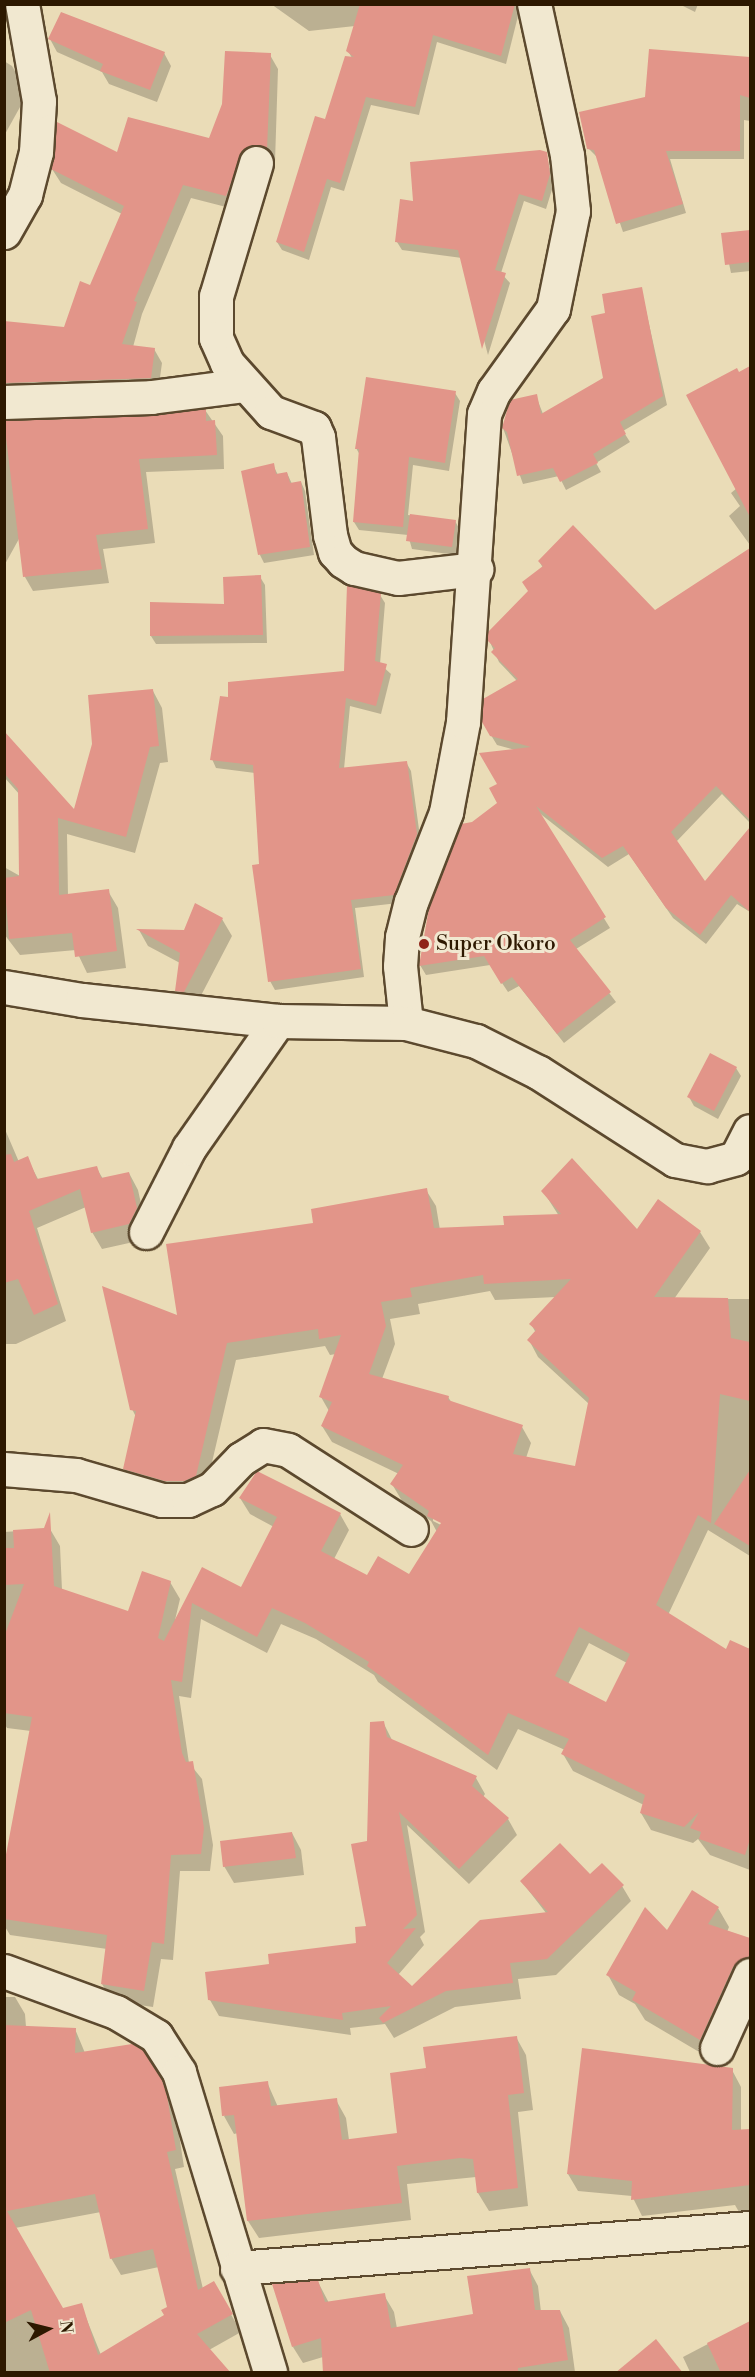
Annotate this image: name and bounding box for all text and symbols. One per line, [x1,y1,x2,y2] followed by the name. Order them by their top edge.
[436,931,556,957] place label: Super Okoro
[417,937,431,951] marker: Super Okoro
[18,2299,78,2359] north arrow
[55,2319,77,2334] text: N

